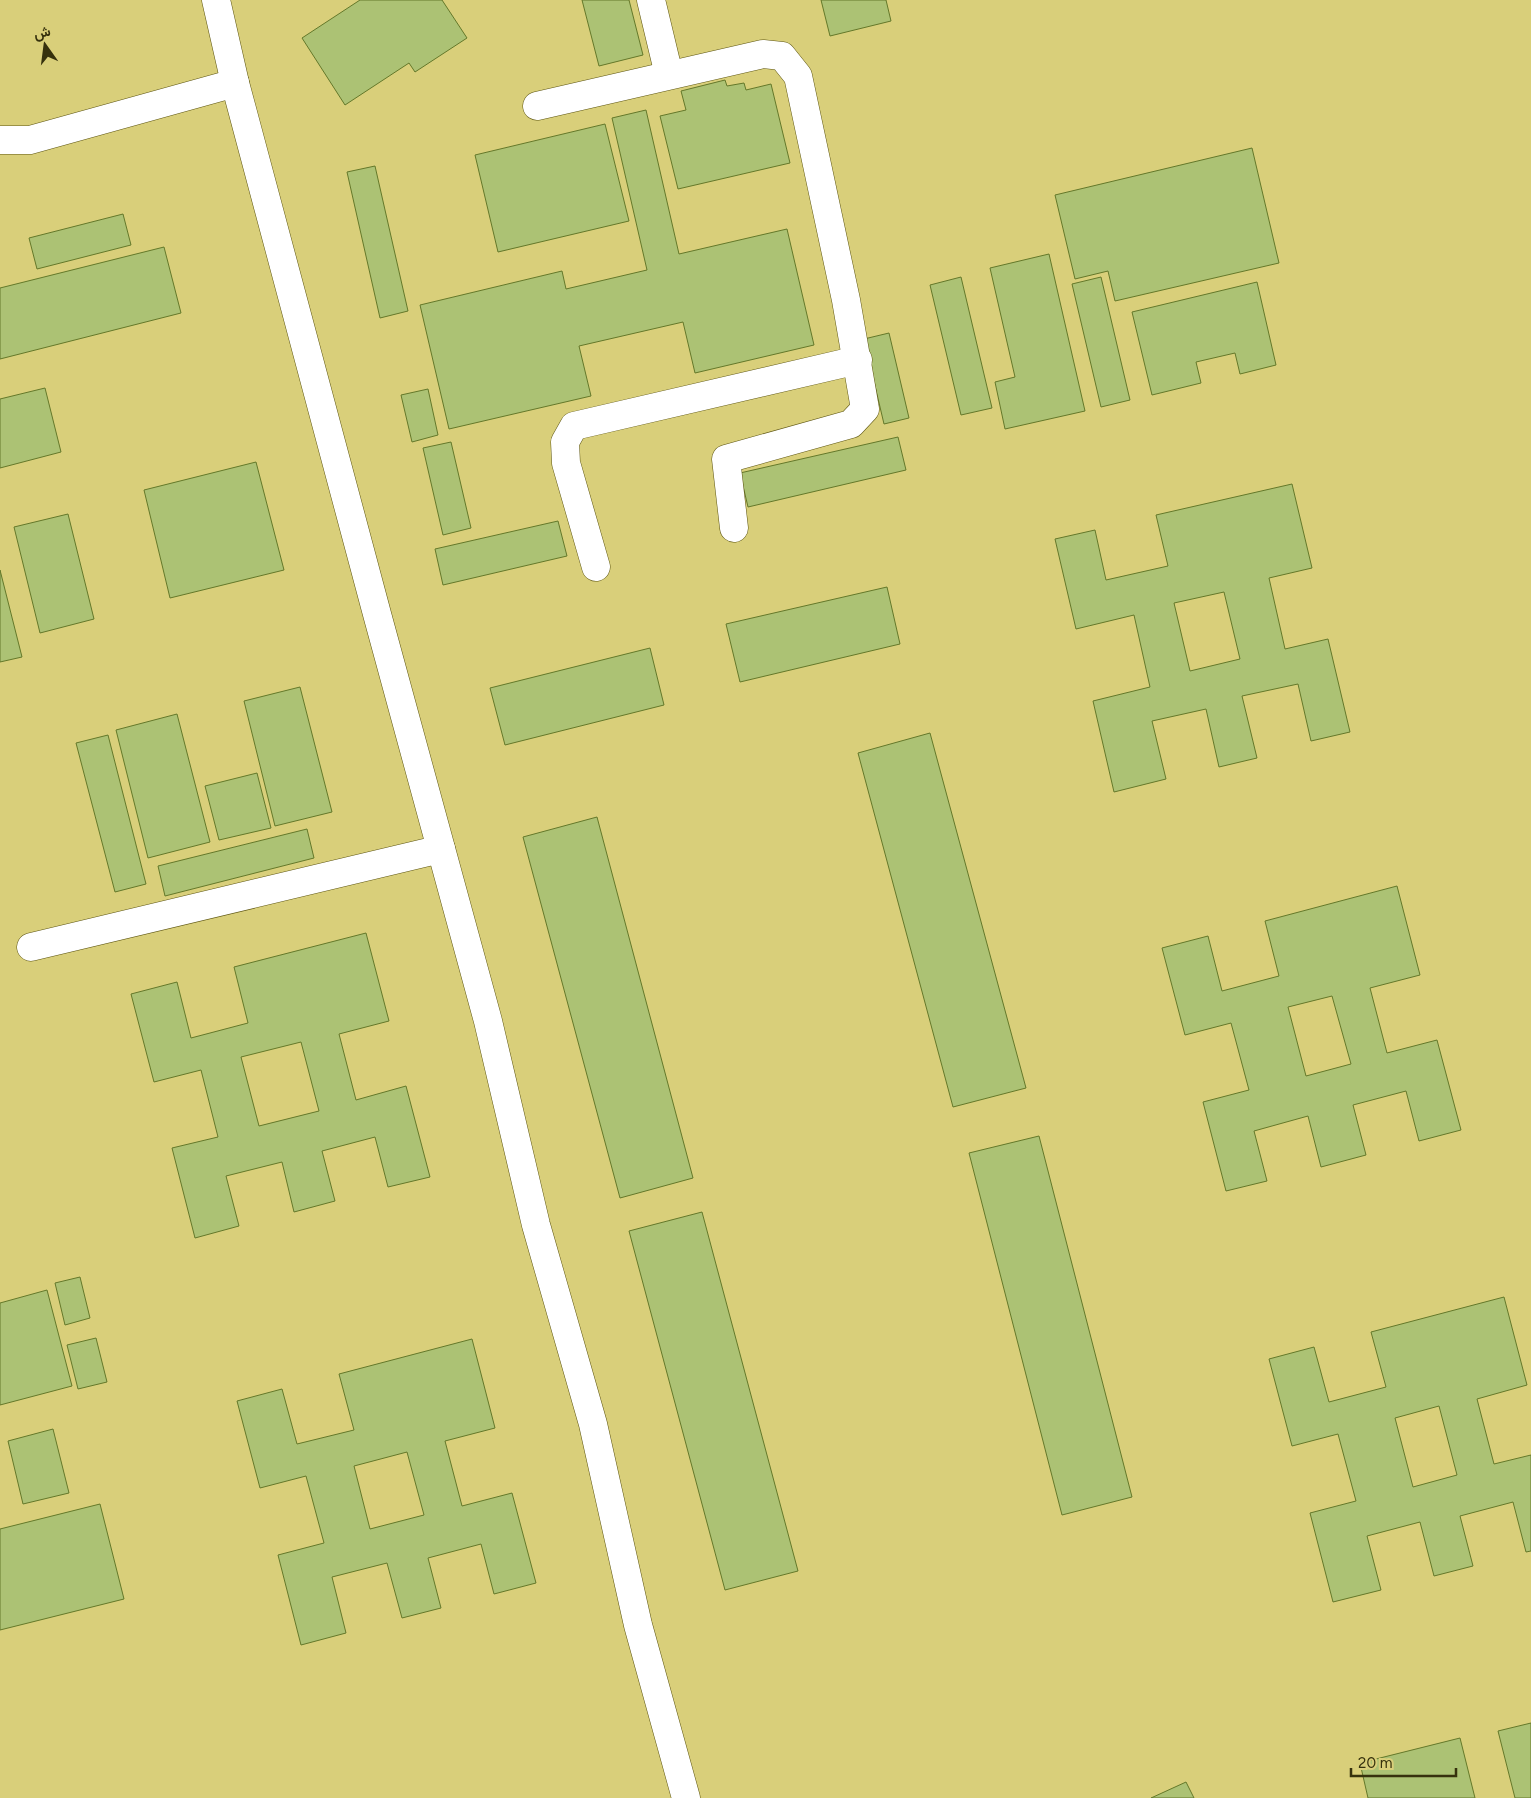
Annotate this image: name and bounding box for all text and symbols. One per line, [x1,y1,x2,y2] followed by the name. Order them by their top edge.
[20,20,70,70] north arrow
[32,23,52,43] text: ش
[1351,1746,1456,1778] scale bar
[1358,1754,1392,1772] text: 20 m

